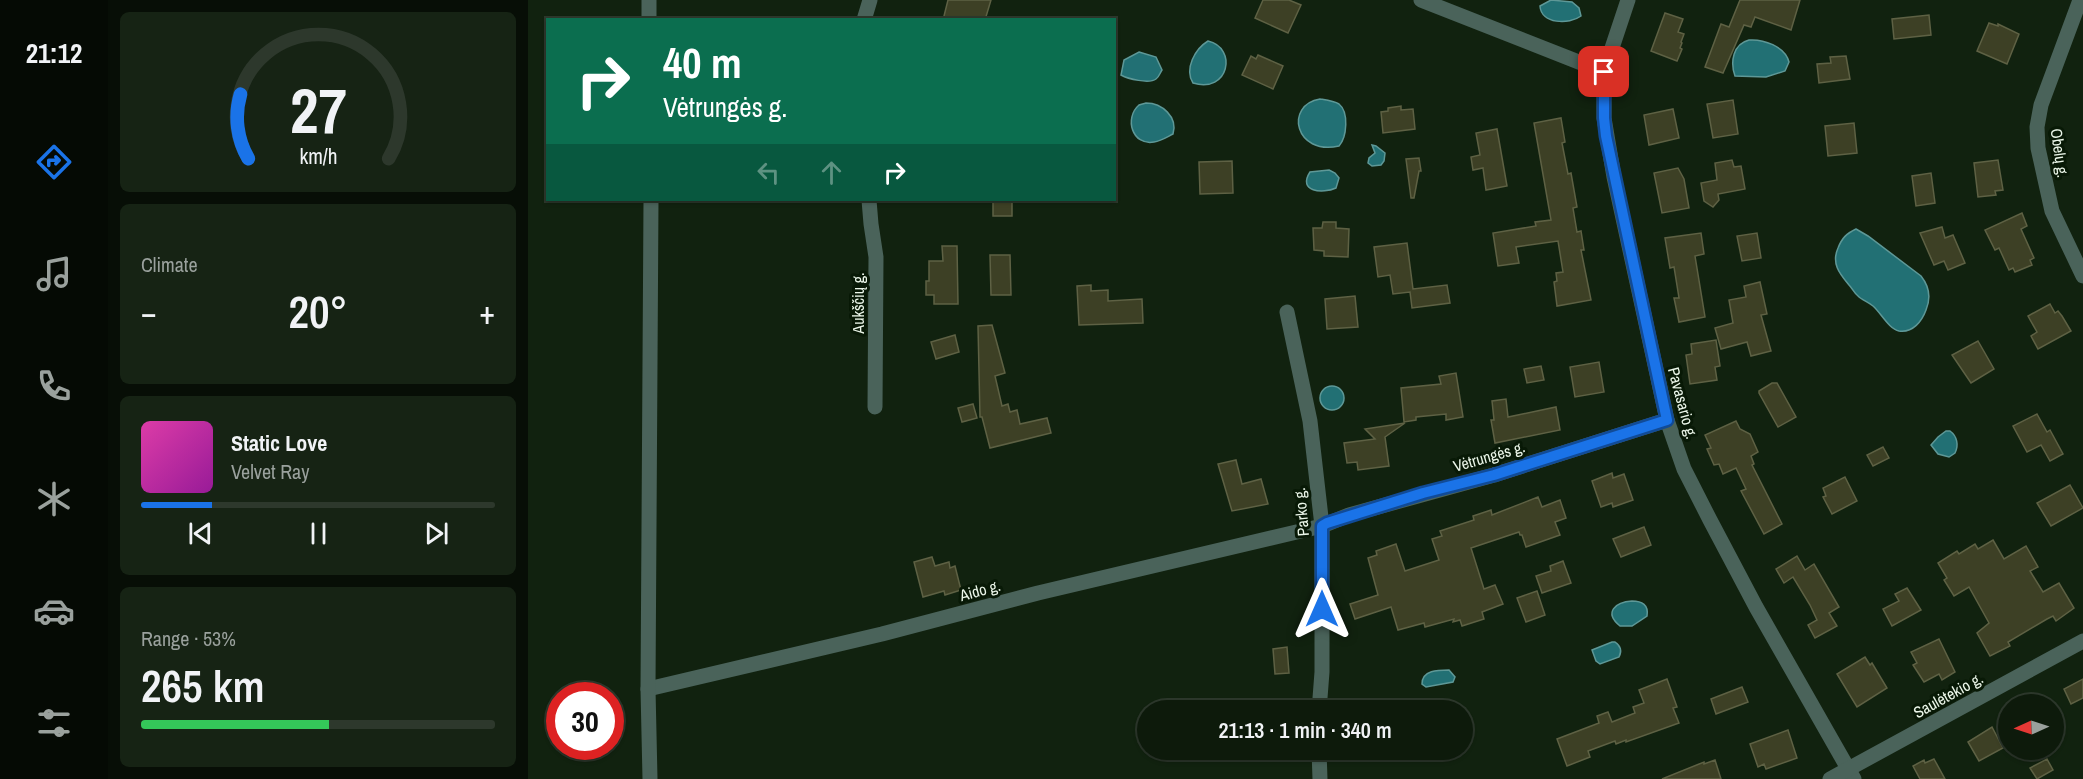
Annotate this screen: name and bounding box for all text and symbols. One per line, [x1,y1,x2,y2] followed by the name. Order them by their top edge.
[26,35,82,71] text: 21:12
[663,35,742,91] text: 40 m
[564,42,642,120] icon: right
[1578,46,1629,97] pin
[1587,55,1620,88] icon: arrive
[290,68,346,152] text: 27
[663,89,787,125] text: Vėtrungės g.
[2046,127,2074,179] street label: Obelų g.
[33,141,75,183] icon: directions
[299,142,337,171] text: km/h
[752,156,785,189] icon: left
[815,156,848,189] icon: ahead
[878,156,911,189] icon: right
[141,251,198,278] text: Climate
[33,253,75,295] icon: music
[847,272,869,335] street label: Aukščių g.
[288,281,348,342] text: 20°
[141,290,157,334] text: −
[479,290,495,334] text: +
[33,365,75,407] icon: phone
[1663,365,1703,441] street label: Pavasario g.
[231,428,327,458] text: Static Love
[1451,435,1527,477] street label: Vėtrungės g.
[231,458,309,485] text: Velvet Ray
[33,478,75,520] icon: climate
[1288,487,1314,537] street label: Parko g.
[184,517,217,550] icon: previous
[302,517,335,550] icon: pause
[420,517,453,550] icon: next
[956,574,1003,606] street label: Aido g.
[1290,577,1354,641] position arrow
[33,590,75,632] icon: car
[141,625,236,652] text: Range · 53%
[141,655,265,716] text: 265 km
[1909,667,1987,723] street label: Saulėtekio g.
[546,682,624,760] speed limit sign: 30
[1998,694,2064,760] north arrow
[1998,694,2064,760] map controls
[33,702,75,744] icon: filters
[1218,715,1392,745] text: 21:13 · 1 min · 340 m

